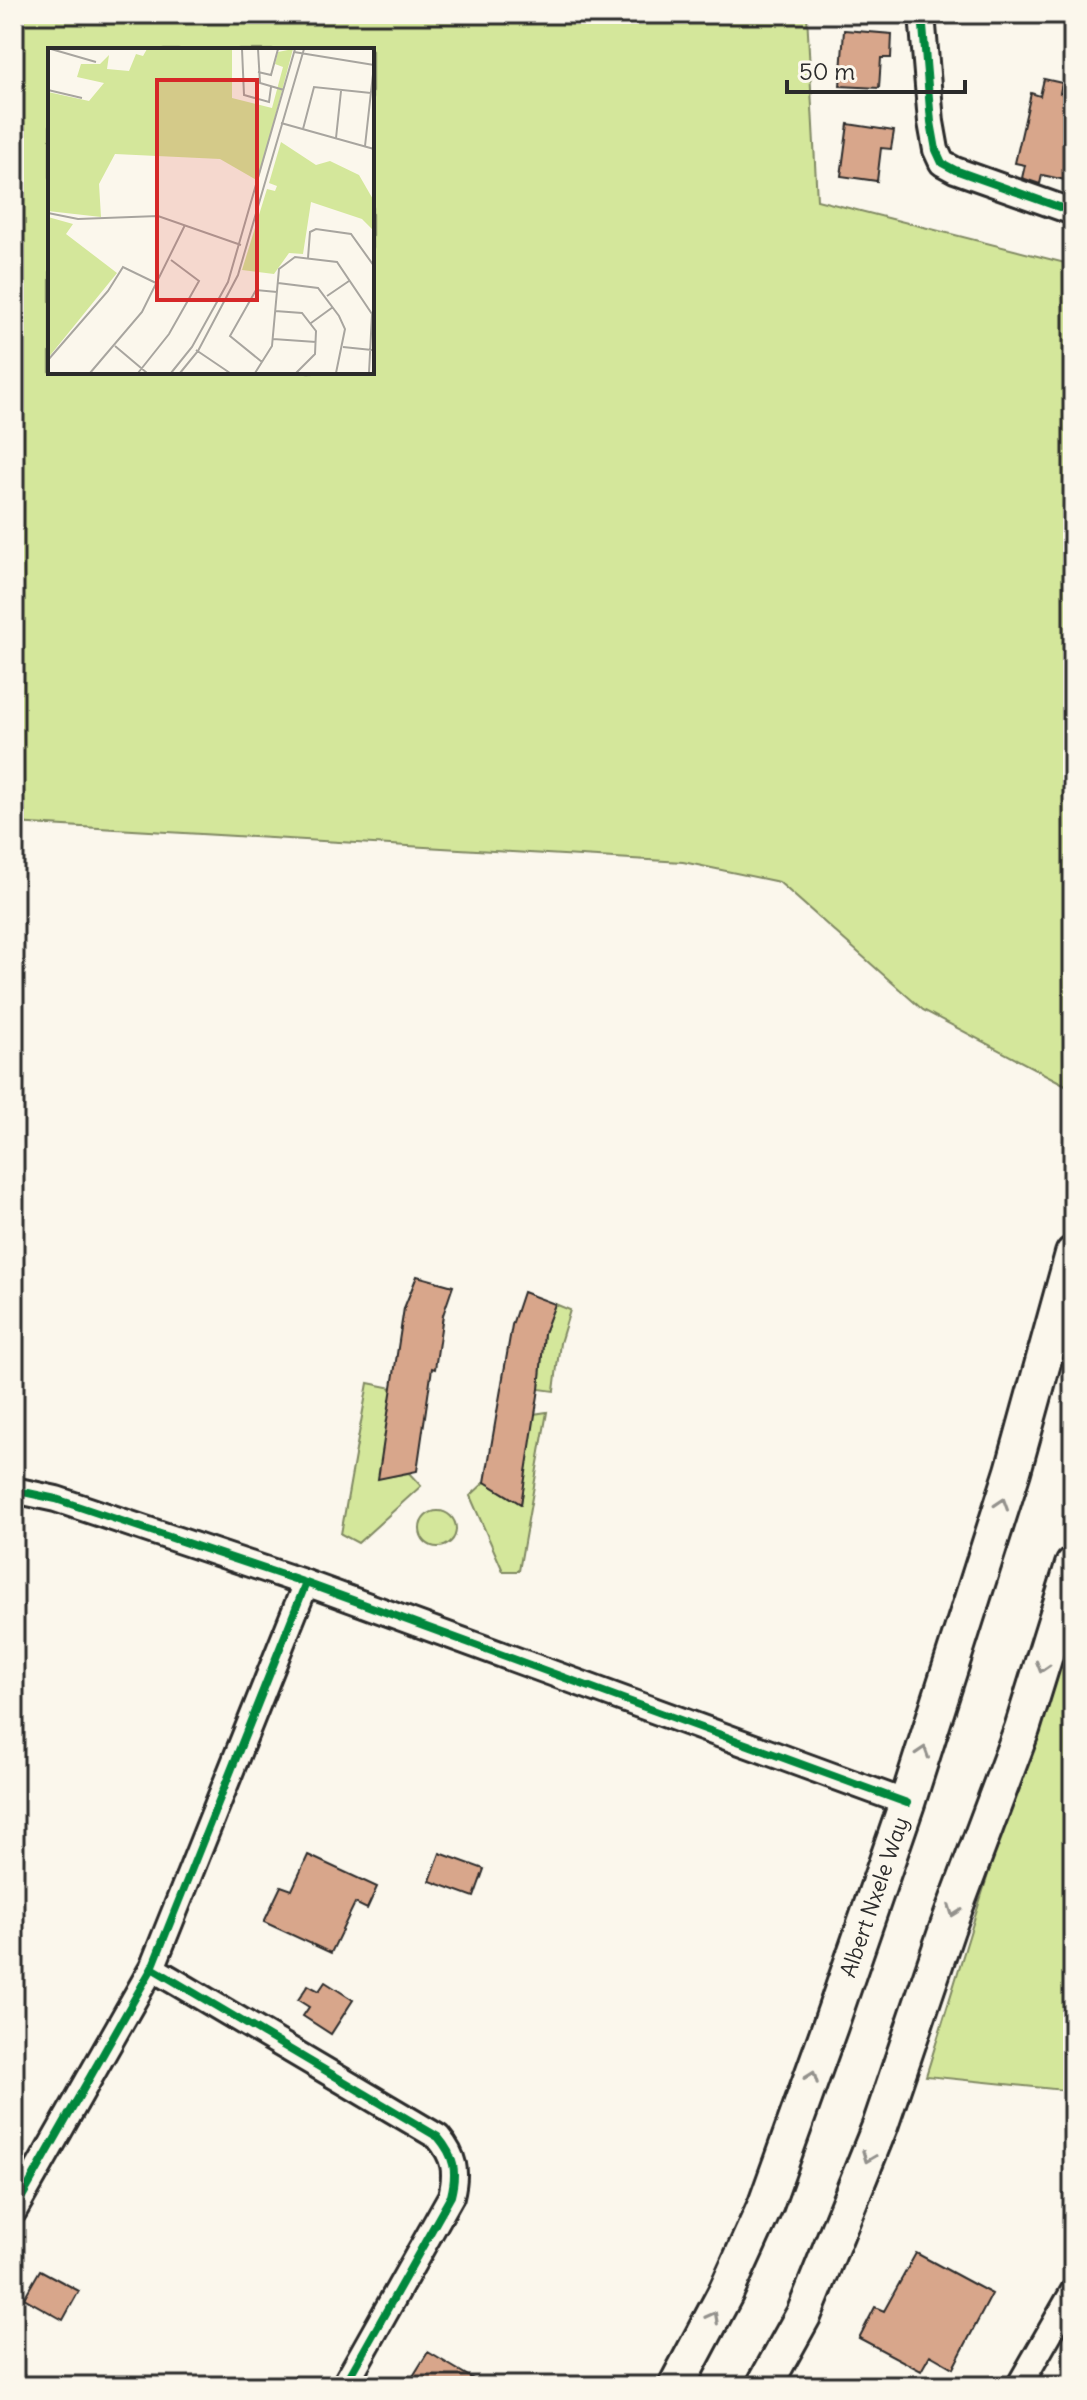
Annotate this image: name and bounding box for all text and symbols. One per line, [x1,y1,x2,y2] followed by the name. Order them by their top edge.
[787,44,965,94] scale bar
[48,48,374,374] inset map
[799,56,855,86] text: 50 m
[993,1498,1009,1511] one-way arrow
[1035,1659,1051,1673] one-way arrow
[914,1745,930,1759] one-way arrow
[833,1813,915,1981] street label: Albert Nxele Way
[947,1903,964,1917] one-way arrow
[802,2071,818,2085] one-way arrow
[861,2149,878,2163] one-way arrow
[703,2312,719,2326] one-way arrow

